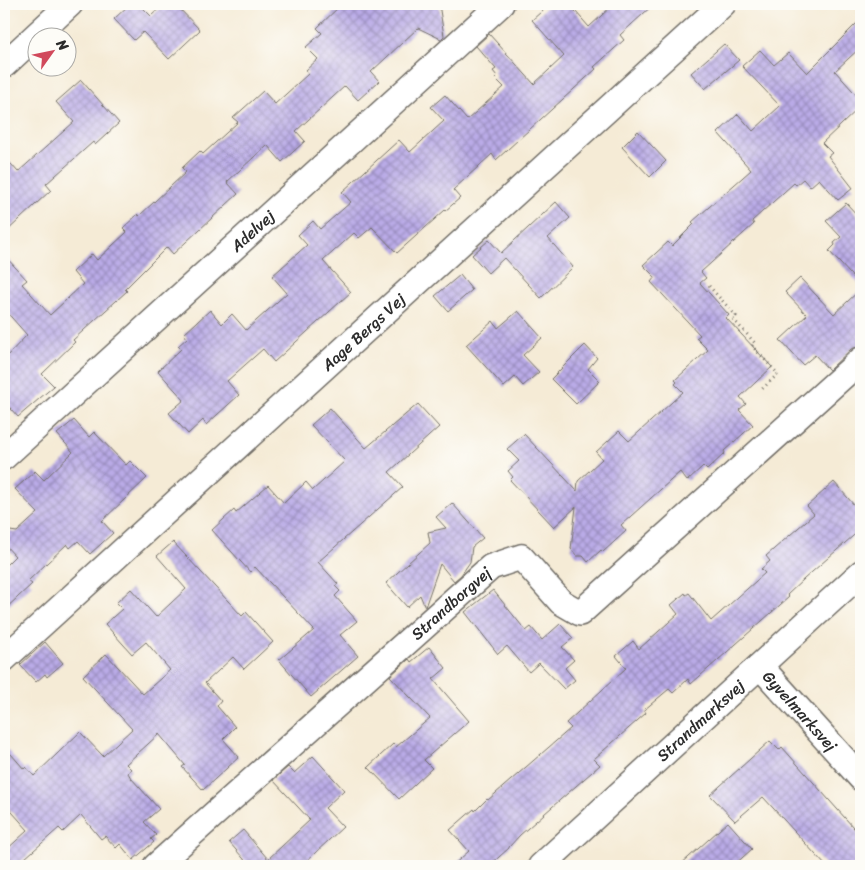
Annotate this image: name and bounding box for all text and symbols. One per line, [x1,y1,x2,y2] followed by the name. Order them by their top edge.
[28,28,78,78] north arrow
[49,33,76,56] text: N
[223,202,282,260] street label: Adelvej
[314,285,413,379] street label: Aage Bergs Vej
[404,558,499,647] street label: Strandborgvej
[755,664,845,759] street label: Gyvelmarksvej
[650,671,752,769] street label: Strandmarksvej

